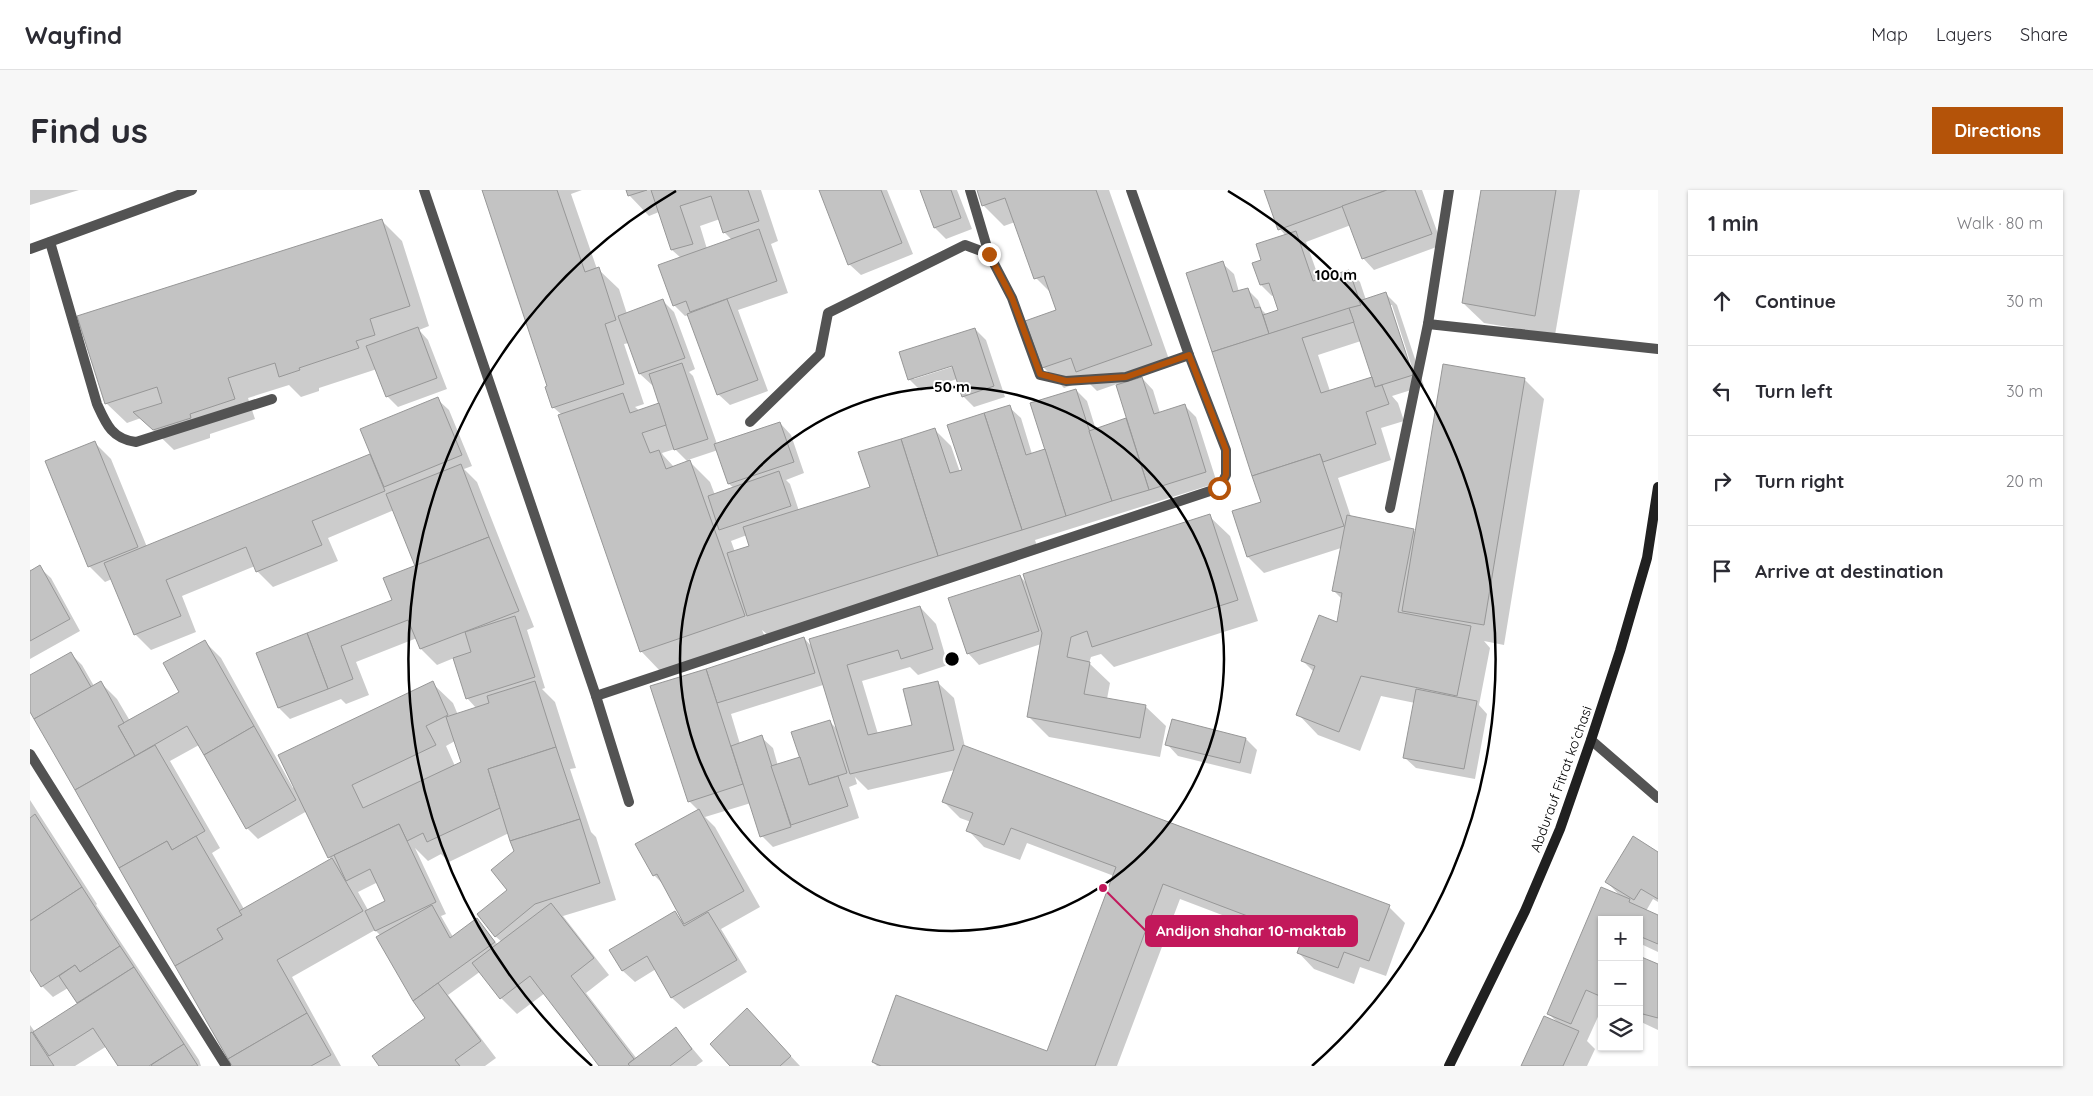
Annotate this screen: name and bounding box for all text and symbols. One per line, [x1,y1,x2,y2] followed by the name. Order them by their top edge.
[25,20,122,50] text: Wayfind
[1871,23,1908,46] text: Map
[1936,23,1992,46] text: Layers
[2020,23,2068,46] text: Share
[1932,107,2063,154] button: Directions
[30,108,148,152] text: Find us
[1708,210,1759,236] text: 1 min
[1957,213,2043,233] text: Walk · 80 m
[978,243,1001,266] route end
[1315,265,1357,284] text: 100 m
[1708,287,1736,315] icon: ahead
[1755,289,1836,313] text: Continue
[2006,291,2043,311] text: 30 m
[934,377,970,396] text: 50 m
[1708,377,1736,405] icon: left
[1755,379,1833,403] text: Turn left
[2006,381,2043,401] text: 30 m
[1708,467,1736,495] icon: right
[1755,469,1844,493] text: Turn right
[2006,471,2043,491] text: 20 m
[1208,477,1231,500] route start
[1708,557,1736,585] icon: arrive
[1755,559,1944,583] text: Arrive at destination
[943,650,961,668] centre of rings
[1526,703,1596,855] street label: Abdurauf Fitrat koʻchasi
[1146,916,1357,946] callout: Andijon shahar 10-maktab
[1598,916,1643,1051] map controls
[1598,916,1643,961] button: +
[1156,921,1346,940] text: Andijon shahar 10-maktab
[1598,961,1643,1006] button: −
[1598,1006,1643,1051] button: layers

